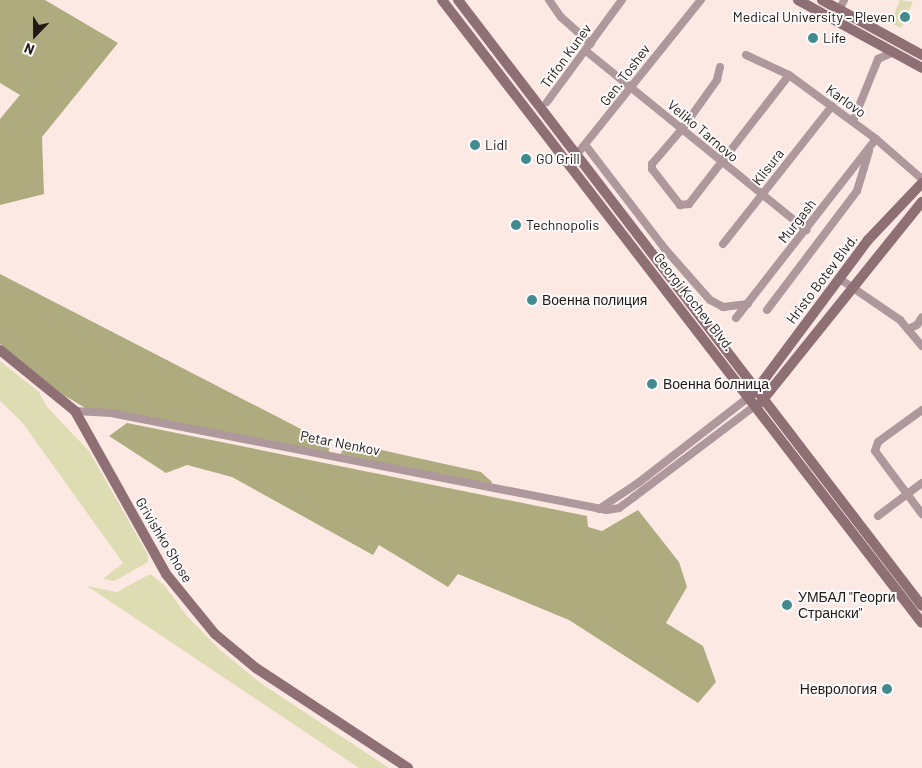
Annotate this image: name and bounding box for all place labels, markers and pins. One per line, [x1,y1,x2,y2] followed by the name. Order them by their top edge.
[733,9,895,25] place label: Medical University – Pleven
[899,11,911,23] marker: Medical University – Pleven
[823,30,846,46] place label: Life
[807,32,819,44] marker: Life
[485,137,507,153] place label: Lidl
[469,139,481,151] marker: Lidl
[536,151,580,167] place label: GO Grill
[520,153,532,165] marker: GO Grill
[526,217,599,233] place label: Technopolis
[510,219,522,231] marker: Technopolis
[542,292,647,308] place label: Военна полиция
[526,294,538,306] marker: Военна полиция
[663,376,769,392] place label: Военна болница
[645,377,659,391] marker: Военна болница
[798,589,896,622] place label: УМБАЛ "Георги Странски"
[780,598,794,612] marker: УМБАЛ "Георги Странски"
[800,681,877,697] place label: Неврология
[881,683,893,695] marker: Неврология

